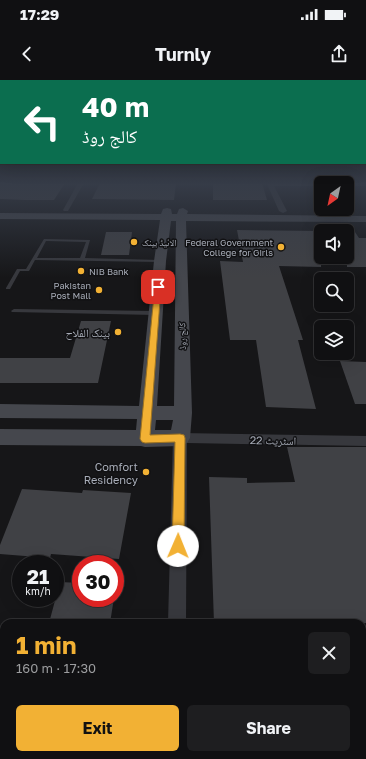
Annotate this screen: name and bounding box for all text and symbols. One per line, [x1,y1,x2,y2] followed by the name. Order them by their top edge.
[20,5,59,23] text: 17:29
[16,43,38,65] icon: back
[155,43,211,65] text: Turnly
[328,43,350,65] icon: share
[82,90,149,123] text: 40 m
[16,96,68,148] icon: left
[82,125,137,147] text: کالج روڈ
[314,176,354,216] north arrow
[314,176,354,360] map controls
[314,224,354,264] button: sound
[129,237,139,247] marker: الائیڈ بینک
[142,237,176,248] place label: الائیڈ بینک
[185,237,273,258] place label: Federal Government College for Girls
[276,242,286,252] marker: Federal Government College for Girls
[76,266,86,276] marker: NIB Bank
[89,266,129,277] place label: NIB Bank
[141,270,175,304] pin
[314,272,354,312] button: search
[147,276,169,298] icon: arrive
[51,280,91,301] place label: Pakistan Post Mall
[94,285,104,295] marker: Pakistan Post Mall
[314,320,354,360] button: layers
[176,322,189,350] street label: کالج روڈ
[66,326,110,340] place label: بینک الفلاح
[113,327,123,337] marker: بینک الفلاح
[250,433,296,447] street label: اسٹریٹ 22
[84,460,138,486] place label: Comfort Residency
[141,467,151,477] marker: Comfort Residency
[157,525,199,567] position arrow
[72,555,124,607] speed limit sign: 30
[27,564,49,588] text: 21
[25,585,51,597] text: km/h
[16,630,76,659] text: 1 min
[308,632,350,674] button: close
[16,660,96,676] text: 160 m · 17:30
[16,705,179,751] button: Exit
[187,705,350,751] button: Share

